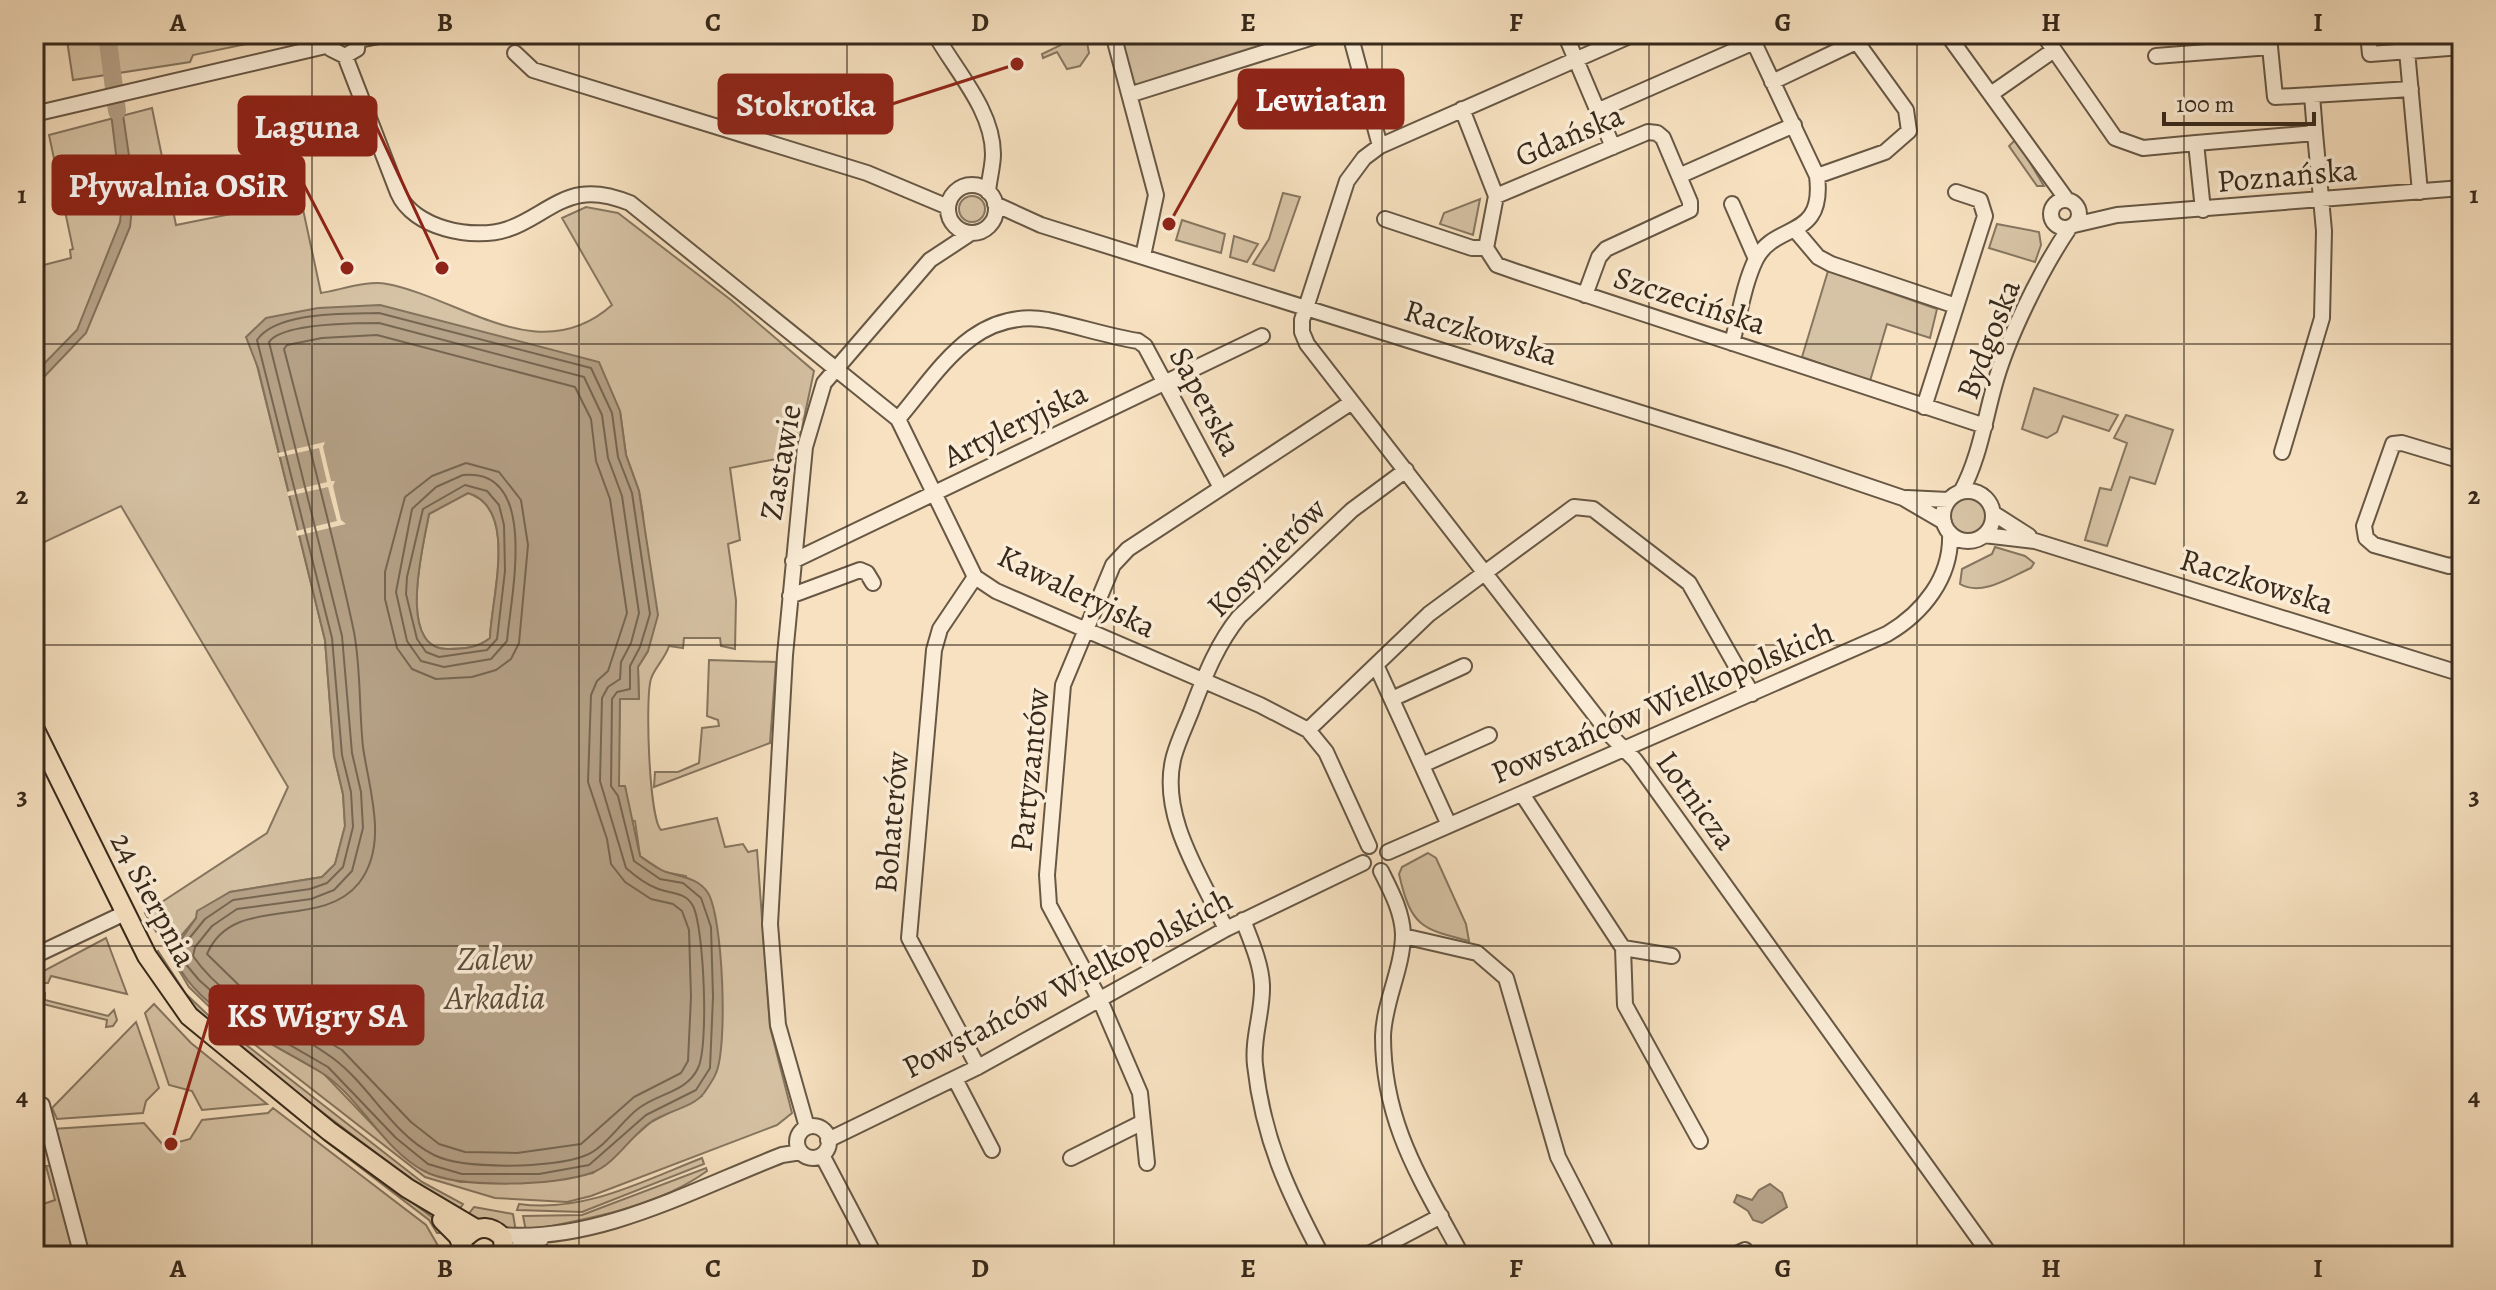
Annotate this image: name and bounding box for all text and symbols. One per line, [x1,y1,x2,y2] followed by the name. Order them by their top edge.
[169,5,187,40] text: A
[437,5,453,40] text: B
[705,5,721,40] text: C
[971,5,989,40] text: D
[1240,5,1256,40] text: E
[1509,5,1523,40] text: F
[1774,5,1792,40] text: G
[2041,5,2061,40] text: H
[2313,5,2323,40] text: I
[1239,70,1403,128] callout: Lewiatan
[719,75,892,133] callout: Stokrotka
[1255,76,1387,123] text: Lewiatan
[2164,76,2314,126] scale bar
[736,81,877,128] text: Stokrotka
[2176,88,2235,120] text: 100 m
[1508,92,1630,177] street label: Gdańska
[239,97,376,155] callout: Laguna
[254,103,361,150] text: Laguna
[2215,147,2359,203] street label: Poznańska
[53,156,304,214] callout: Pływalnia OSiR
[68,162,288,209] text: Pływalnia OSiR
[17,177,27,212] text: 1
[2469,177,2479,212] text: 1
[1608,255,1772,345] street label: Szczecińska
[1945,273,2031,405] street label: Bydgoska
[1399,288,1563,376] street label: Raczkowska
[1159,339,1253,463] street label: Saperska
[935,370,1095,478] street label: Artyleryjska
[748,401,812,523] street label: Zastawie
[16,478,29,513] text: 2
[2468,478,2481,513] text: 2
[1196,487,1336,627] street label: Kosynierów
[990,534,1164,648] street label: Kawaleryjska
[2175,537,2339,625] street label: Raczkowska
[1484,610,1840,794] street label: Powstańców Wielkopolskich
[999,685,1060,854] street label: Partyzantów
[1646,742,1748,858] street label: Lotnicza
[863,749,919,894] street label: Bohaterów
[16,778,28,813] text: 3
[2468,778,2480,813] text: 3
[100,824,208,974] street label: 24 Sierpnia
[894,877,1240,1089] street label: Powstańców Wielkopolskich
[443,935,545,1021] water label: Zalew Arkadia
[210,986,423,1044] callout: KS Wigry SA
[227,992,408,1039] text: KS Wigry SA
[16,1079,28,1114] text: 4
[2468,1079,2480,1114] text: 4
[169,1251,187,1286] text: A
[437,1251,453,1286] text: B
[705,1251,721,1286] text: C
[971,1251,989,1286] text: D
[1240,1251,1256,1286] text: E
[1509,1251,1523,1286] text: F
[1774,1251,1792,1286] text: G
[2041,1251,2061,1286] text: H
[2313,1251,2323,1286] text: I

